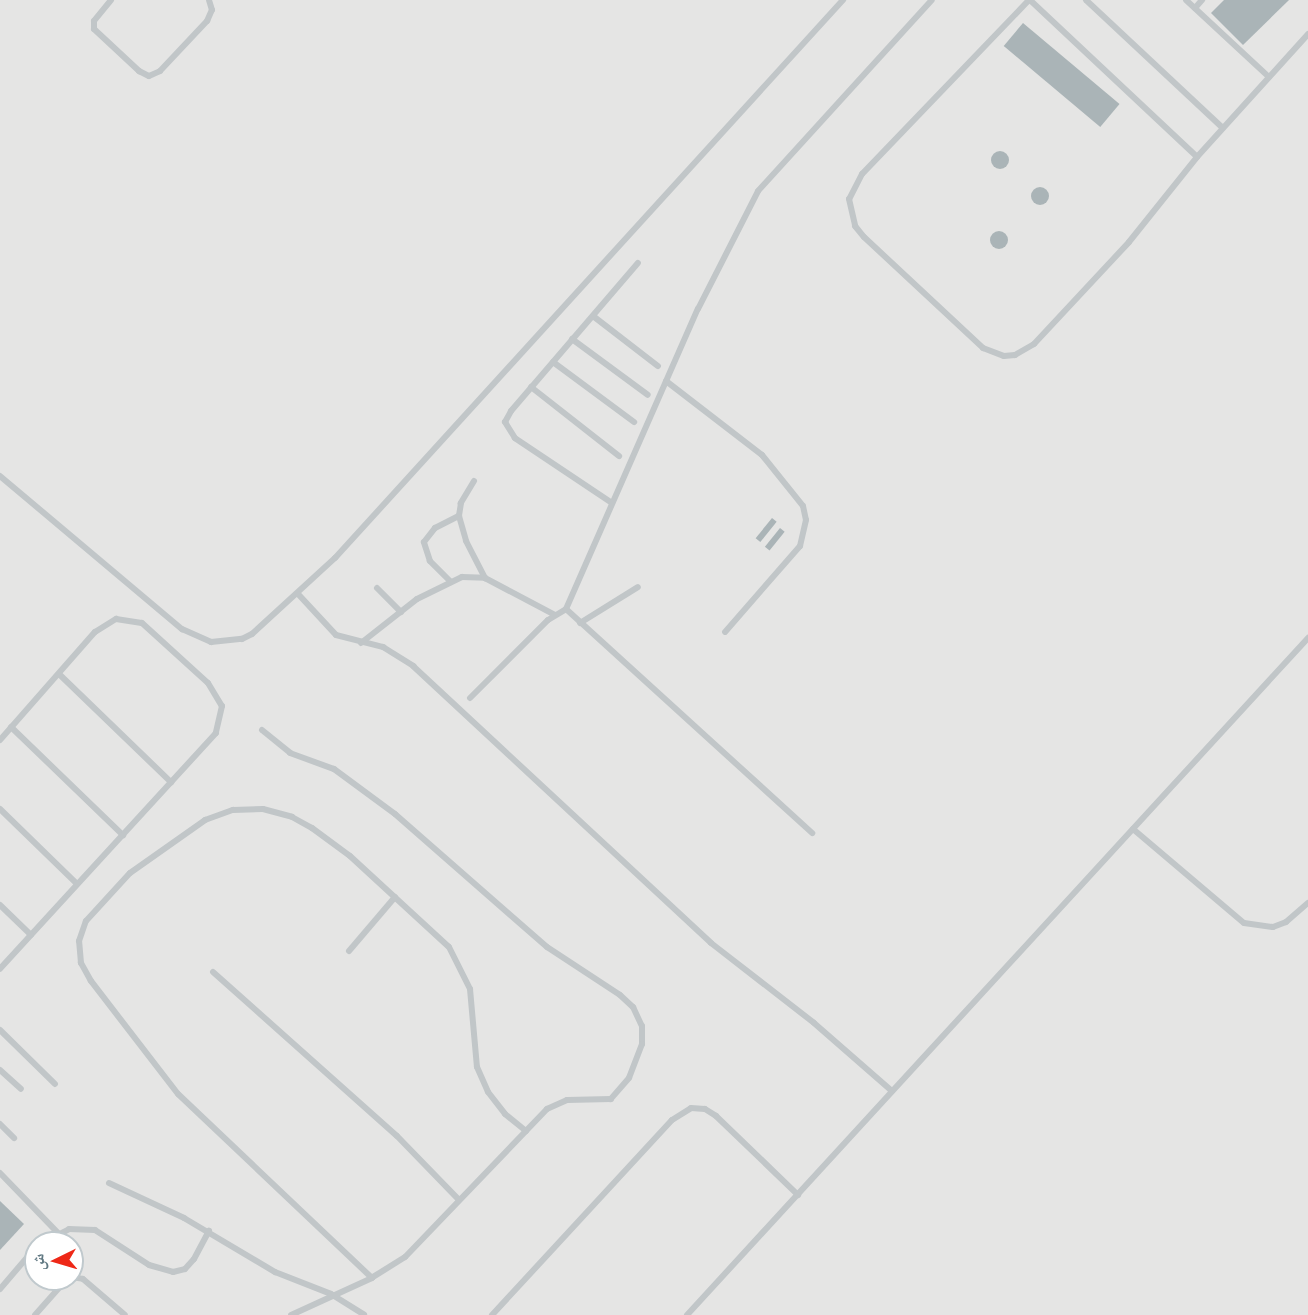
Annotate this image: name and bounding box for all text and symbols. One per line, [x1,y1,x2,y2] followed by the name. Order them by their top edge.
[24,1231,84,1291] north arrow
[26,1253,50,1272] text: ش

